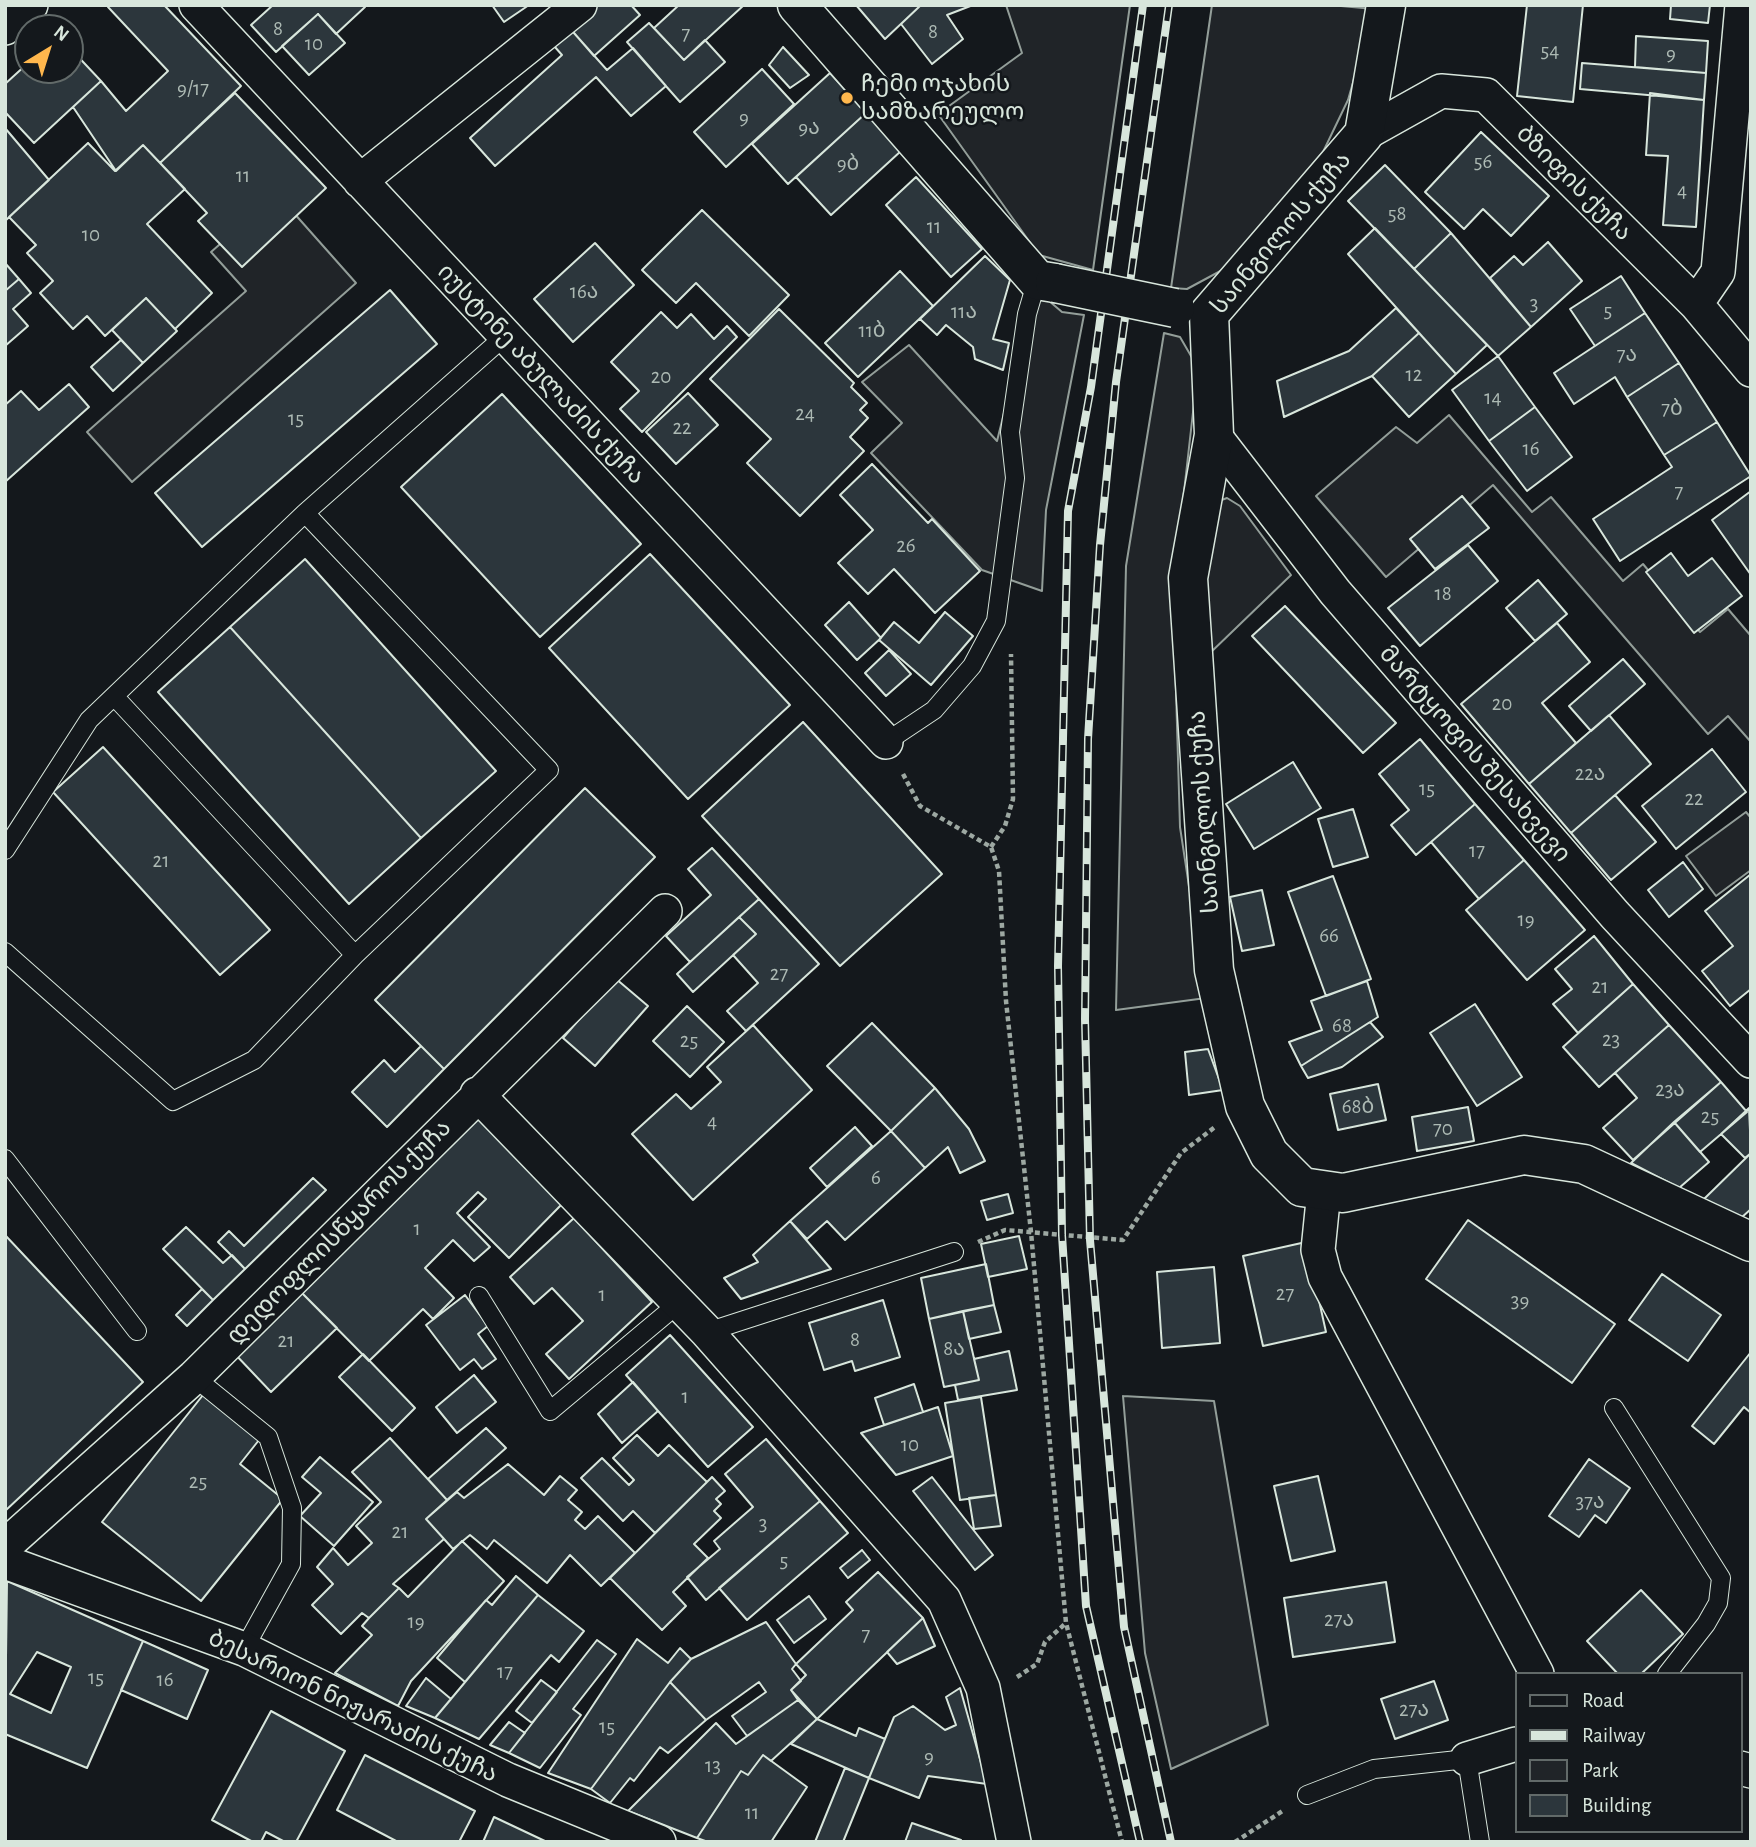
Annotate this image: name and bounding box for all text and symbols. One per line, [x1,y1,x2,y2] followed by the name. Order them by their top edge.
[14,14,84,84] north arrow
[273,16,283,42] house number: 8
[928,19,938,45] house number: 8
[682,21,690,47] house number: 7
[50,22,72,45] text: N
[305,31,323,57] house number: 10
[1541,38,1559,64] house number: 54
[1666,41,1676,67] house number: 9
[861,70,1024,126] place label: ჩემი ოჯახის სამზარეულო
[177,76,209,102] house number: 9/17
[839,90,855,106] marker: ჩემი ოჯახის სამზარეულო
[739,105,749,131] house number: 9
[798,115,820,141] house number: 9ა
[1510,119,1638,247] street label: ბზიფის ქუჩა
[1205,146,1357,320] street label: საინგილოს ქუჩა
[1474,149,1492,175] house number: 56
[837,151,859,177] house number: 9ბ
[236,163,250,189] house number: 11
[1677,178,1687,204] house number: 4
[1388,201,1406,227] house number: 58
[927,214,941,240] house number: 11
[82,222,100,248] house number: 10
[431,258,651,490] street label: იუსტინე აბულაძის ქუჩა
[570,279,598,305] house number: 16ა
[1530,291,1538,317] house number: 3
[1604,298,1612,324] house number: 5
[951,299,977,325] house number: 11ა
[858,318,886,344] house number: 11ბ
[1617,342,1637,368] house number: 7ა
[1406,362,1422,388] house number: 12
[651,364,671,390] house number: 20
[1484,385,1502,411] house number: 14
[1661,396,1683,422] house number: 7ბ
[795,401,815,427] house number: 24
[288,406,304,432] house number: 15
[672,415,692,441] house number: 22
[1522,436,1540,462] house number: 16
[1675,479,1683,505] house number: 7
[896,533,916,559] house number: 26
[1434,581,1452,607] house number: 18
[1373,640,1577,868] street label: მარტყოფის შესახვევი
[1492,691,1512,717] house number: 20
[1183,710,1225,914] street label: საინგილოს ქუჩა
[1575,761,1605,787] house number: 22ა
[1419,776,1435,802] house number: 15
[1684,786,1704,812] house number: 22
[1469,838,1485,864] house number: 17
[153,848,169,874] house number: 21
[1517,907,1535,933] house number: 19
[1319,923,1339,949] house number: 66
[770,961,788,987] house number: 27
[1592,974,1608,1000] house number: 21
[1332,1013,1352,1039] house number: 68
[1602,1027,1620,1053] house number: 23
[680,1028,698,1054] house number: 25
[1655,1077,1685,1103] house number: 23ა
[1342,1094,1374,1120] house number: 68ბ
[1701,1104,1719,1130] house number: 25
[707,1109,717,1135] house number: 4
[221,1114,457,1350] street label: დედოფლისწყაროს ქუჩა
[1433,1116,1453,1142] house number: 70
[871,1165,881,1191] house number: 6
[413,1216,421,1242] house number: 1
[1276,1281,1294,1307] house number: 27
[598,1282,606,1308] house number: 1
[1511,1288,1529,1314] house number: 39
[850,1327,860,1353] house number: 8
[278,1328,294,1354] house number: 21
[943,1336,965,1362] house number: 8ა
[681,1384,689,1410] house number: 1
[901,1432,919,1458] house number: 10
[189,1469,207,1495] house number: 25
[1576,1489,1604,1515] house number: 37ა
[759,1511,767,1537] house number: 3
[392,1519,408,1545] house number: 21
[780,1548,788,1574] house number: 5
[1324,1607,1354,1633] house number: 27ა
[407,1609,425,1635] house number: 19
[862,1622,870,1648] house number: 7
[204,1623,502,1789] street label: ბესარიონ ნიჟარაძის ქუჩა
[497,1659,513,1685] house number: 17
[88,1665,104,1691] house number: 15
[156,1667,174,1693] house number: 16
[1514,1672,1742,1833] legend
[1582,1690,1624,1711] text: Road
[1399,1697,1429,1723] house number: 27ა
[599,1714,615,1740] house number: 15
[1582,1725,1645,1746] text: Railway
[924,1744,934,1770] house number: 9
[705,1753,721,1779] house number: 13
[1582,1760,1618,1781] text: Park
[1582,1795,1651,1816] text: Building
[745,1800,759,1826] house number: 11

